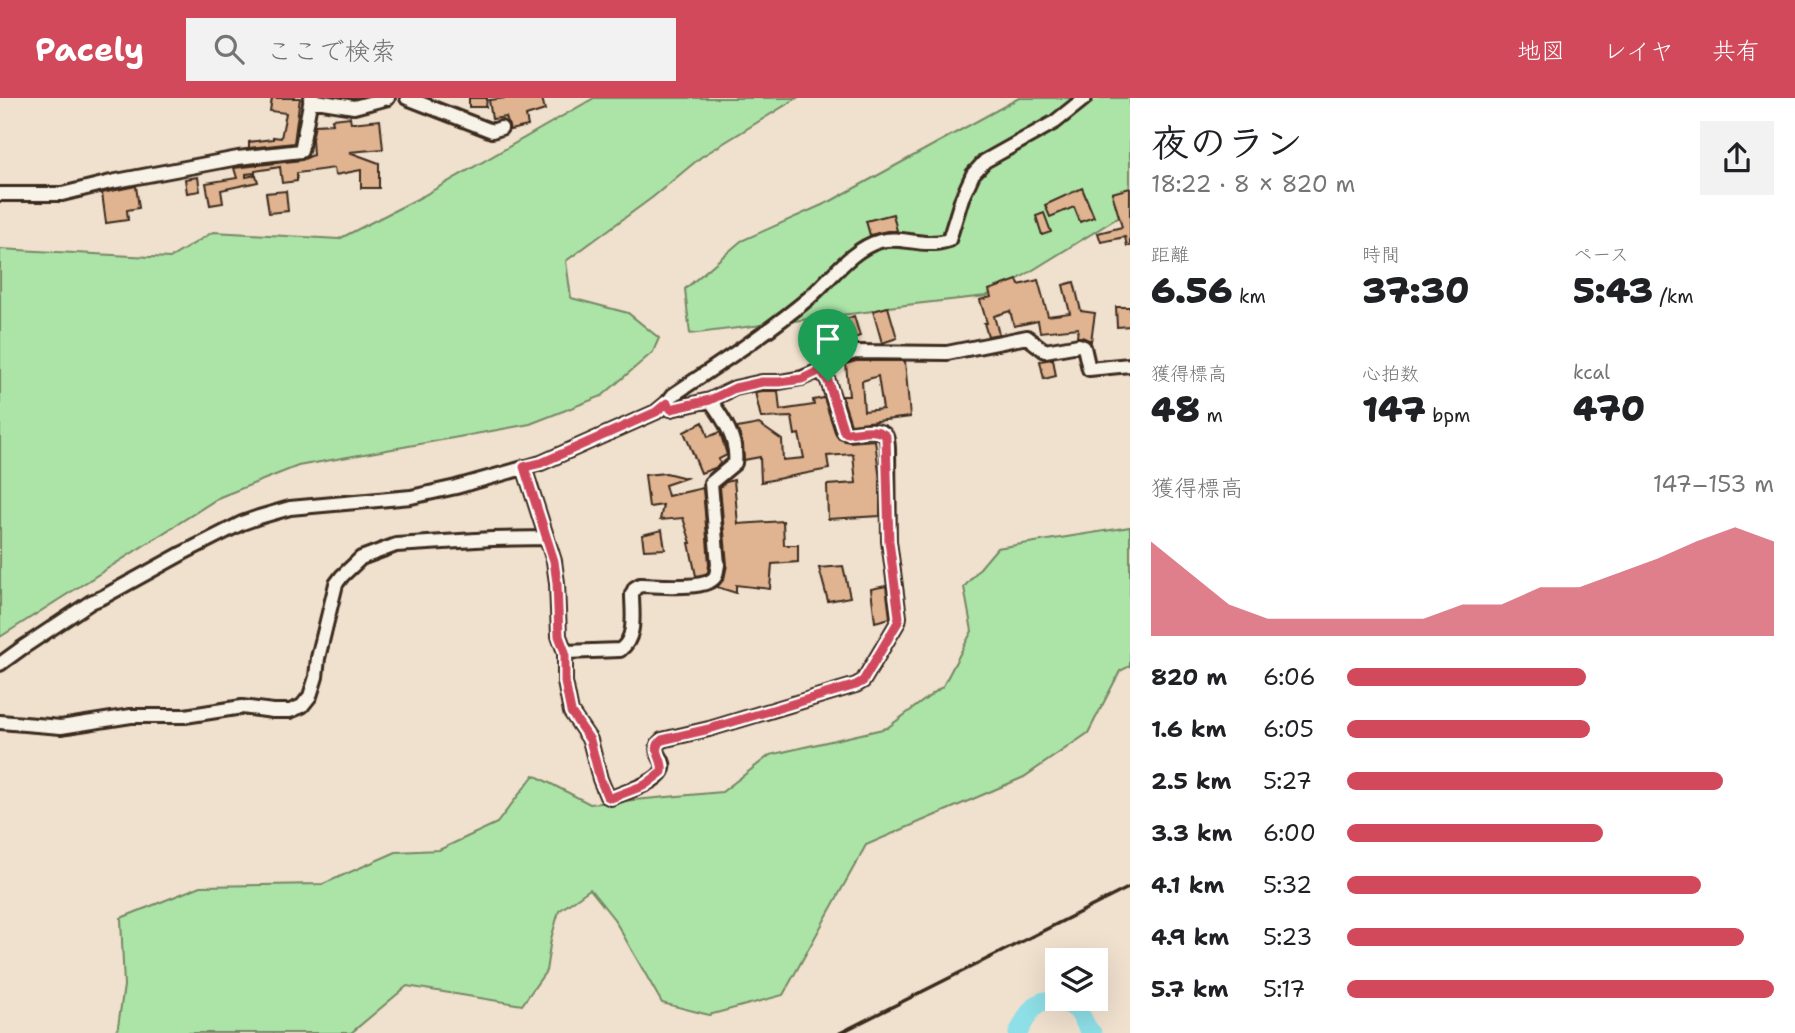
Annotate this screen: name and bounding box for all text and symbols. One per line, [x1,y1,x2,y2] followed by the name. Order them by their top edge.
[186,18,676,81] search box
[35,27,144,72] text: Pacely
[210,30,248,68] icon: search
[266,33,396,68] text: ここで検索
[1517,35,1565,67] text: 地図
[1603,35,1674,67] text: レイヤ
[1712,35,1760,67] text: 共有
[1151,117,1303,168] text: 夜のラン
[1700,121,1774,195] button: share
[1151,169,1355,199] text: 18:22 · 8 × 820 m
[1151,242,1189,267] text: 距離
[1362,242,1400,267] text: 時間
[1573,242,1629,267] text: ペース
[1151,267,1232,314] text: 6.56
[1362,267,1469,314] text: 37:30
[1573,267,1653,314] text: 5:43
[1232,284,1266,309] text: km
[1653,284,1694,309] text: /km
[798,309,858,381] pin
[809,320,847,358] icon: arrive
[1573,360,1610,385] text: kcal
[1151,361,1227,386] text: 獲得標高
[1362,361,1419,386] text: 心拍数
[1573,385,1645,432] text: 470
[1151,386,1200,433] text: 48
[1362,386,1426,433] text: 147
[1200,403,1223,428] text: m
[1426,403,1470,428] text: bpm
[1653,469,1774,499] text: 147–153 m
[1151,473,1243,503] text: 獲得標高
[1151,662,1227,692] text: 820 m
[1263,662,1316,692] text: 6:06
[1151,714,1226,744] text: 1.6 km
[1263,714,1314,744] text: 6:05
[1151,766,1232,796] text: 2.5 km
[1263,766,1312,796] text: 5:27
[1151,818,1232,848] text: 3.3 km
[1263,818,1316,848] text: 6:00
[1151,870,1224,900] text: 4.1 km
[1263,870,1312,900] text: 5:32
[1151,922,1229,952] text: 4.9 km
[1263,922,1312,952] text: 5:23
[1045,948,1108,1011] map controls
[1045,948,1108,1011] button: layers
[1151,974,1228,1004] text: 5.7 km
[1263,974,1305,1004] text: 5:17

